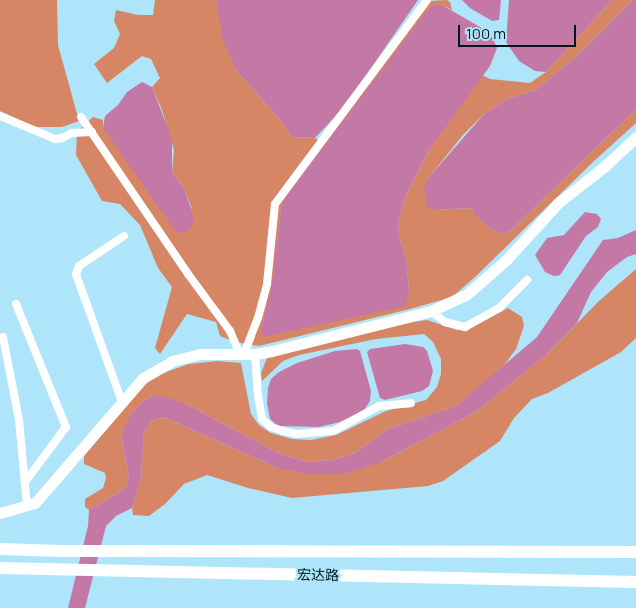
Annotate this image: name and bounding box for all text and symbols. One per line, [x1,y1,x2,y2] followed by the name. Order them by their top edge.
[461,15,578,47] scale bar
[466,23,506,44] text: 100 m
[297,566,339,584] street label: 宏达路

